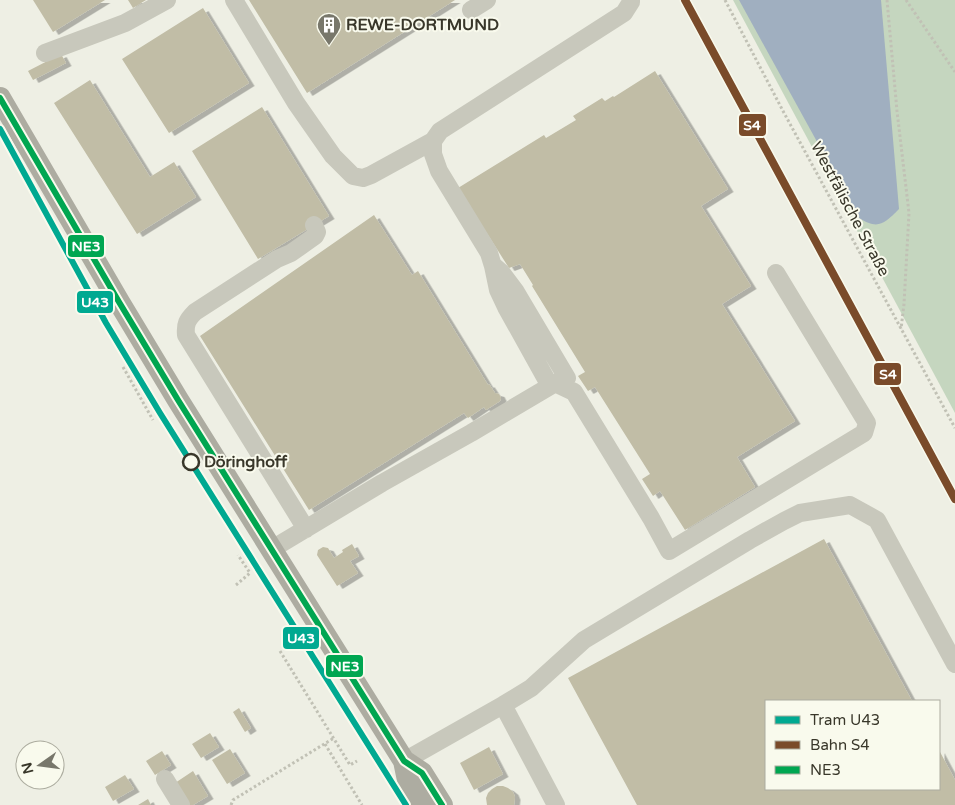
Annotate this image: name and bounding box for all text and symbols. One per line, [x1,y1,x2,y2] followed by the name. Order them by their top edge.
[316,12,342,46] building icon: REWE-DORTMUND
[346,15,499,35] place label: REWE-DORTMUND
[738,113,767,137] line badge: S4
[743,117,761,134] text: S4
[806,138,894,280] street label: Westfälische Straße
[67,234,105,258] line badge: NE3
[72,238,101,255] text: NE3
[76,290,114,314] line badge: U43
[81,294,109,311] text: U43
[873,362,902,386] line badge: S4
[879,366,897,383] text: S4
[204,452,288,472] place label: Döringhoff
[182,453,200,471] marker: Döringhoff
[282,626,320,650] line badge: U43
[287,630,315,647] text: U43
[325,654,364,678] line badge: NE3
[331,658,360,675] text: NE3
[765,700,940,790] legend
[810,711,880,729] text: Tram U43
[810,736,870,754] text: Bahn S4
[15,740,65,790] north arrow
[18,761,37,776] text: N
[810,761,841,779] text: NE3

